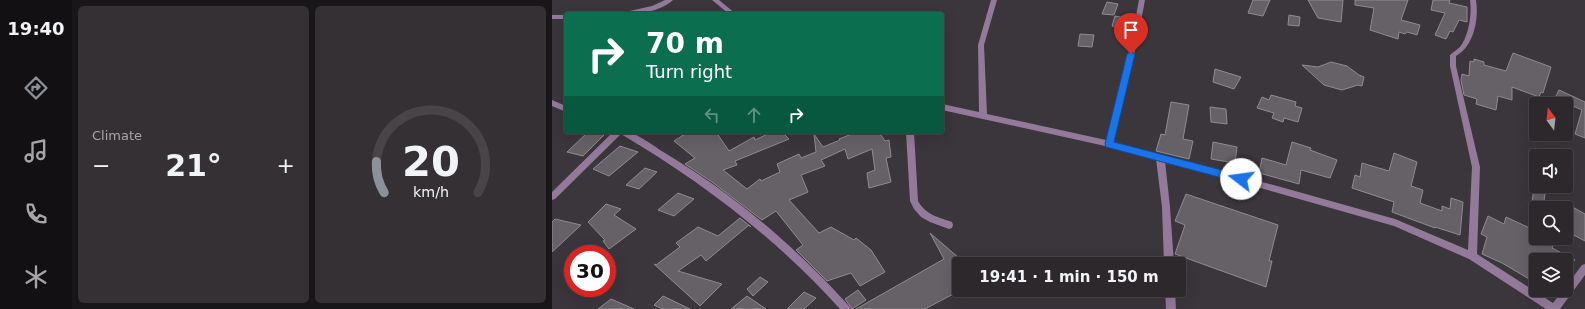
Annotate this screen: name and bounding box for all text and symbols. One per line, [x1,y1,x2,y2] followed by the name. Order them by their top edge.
[1114,13,1148,54] pin
[7,18,65,39] text: 19:40
[1120,19,1142,41] icon: arrive
[646,27,724,60] text: 70 m
[580,28,632,80] icon: right
[646,61,732,82] text: Turn right
[22,74,50,102] icon: directions
[1529,97,1573,141] north arrow
[1529,97,1573,297] map controls
[701,104,723,126] icon: left
[743,104,765,126] icon: ahead
[785,104,807,126] icon: right
[92,128,142,143] text: Climate
[402,136,459,185] text: 20
[22,137,50,165] icon: music
[165,148,222,183] text: 21°
[1529,149,1573,193] button: sound
[92,153,110,178] text: −
[277,153,295,178] text: +
[1220,158,1262,200] position arrow
[412,183,449,199] text: km/h
[22,200,50,228] icon: phone
[1529,201,1573,245] button: search
[564,245,616,297] speed limit sign: 30
[1529,253,1573,297] button: layers
[22,263,50,291] icon: climate
[979,268,1159,286] text: 19:41 · 1 min · 150 m

